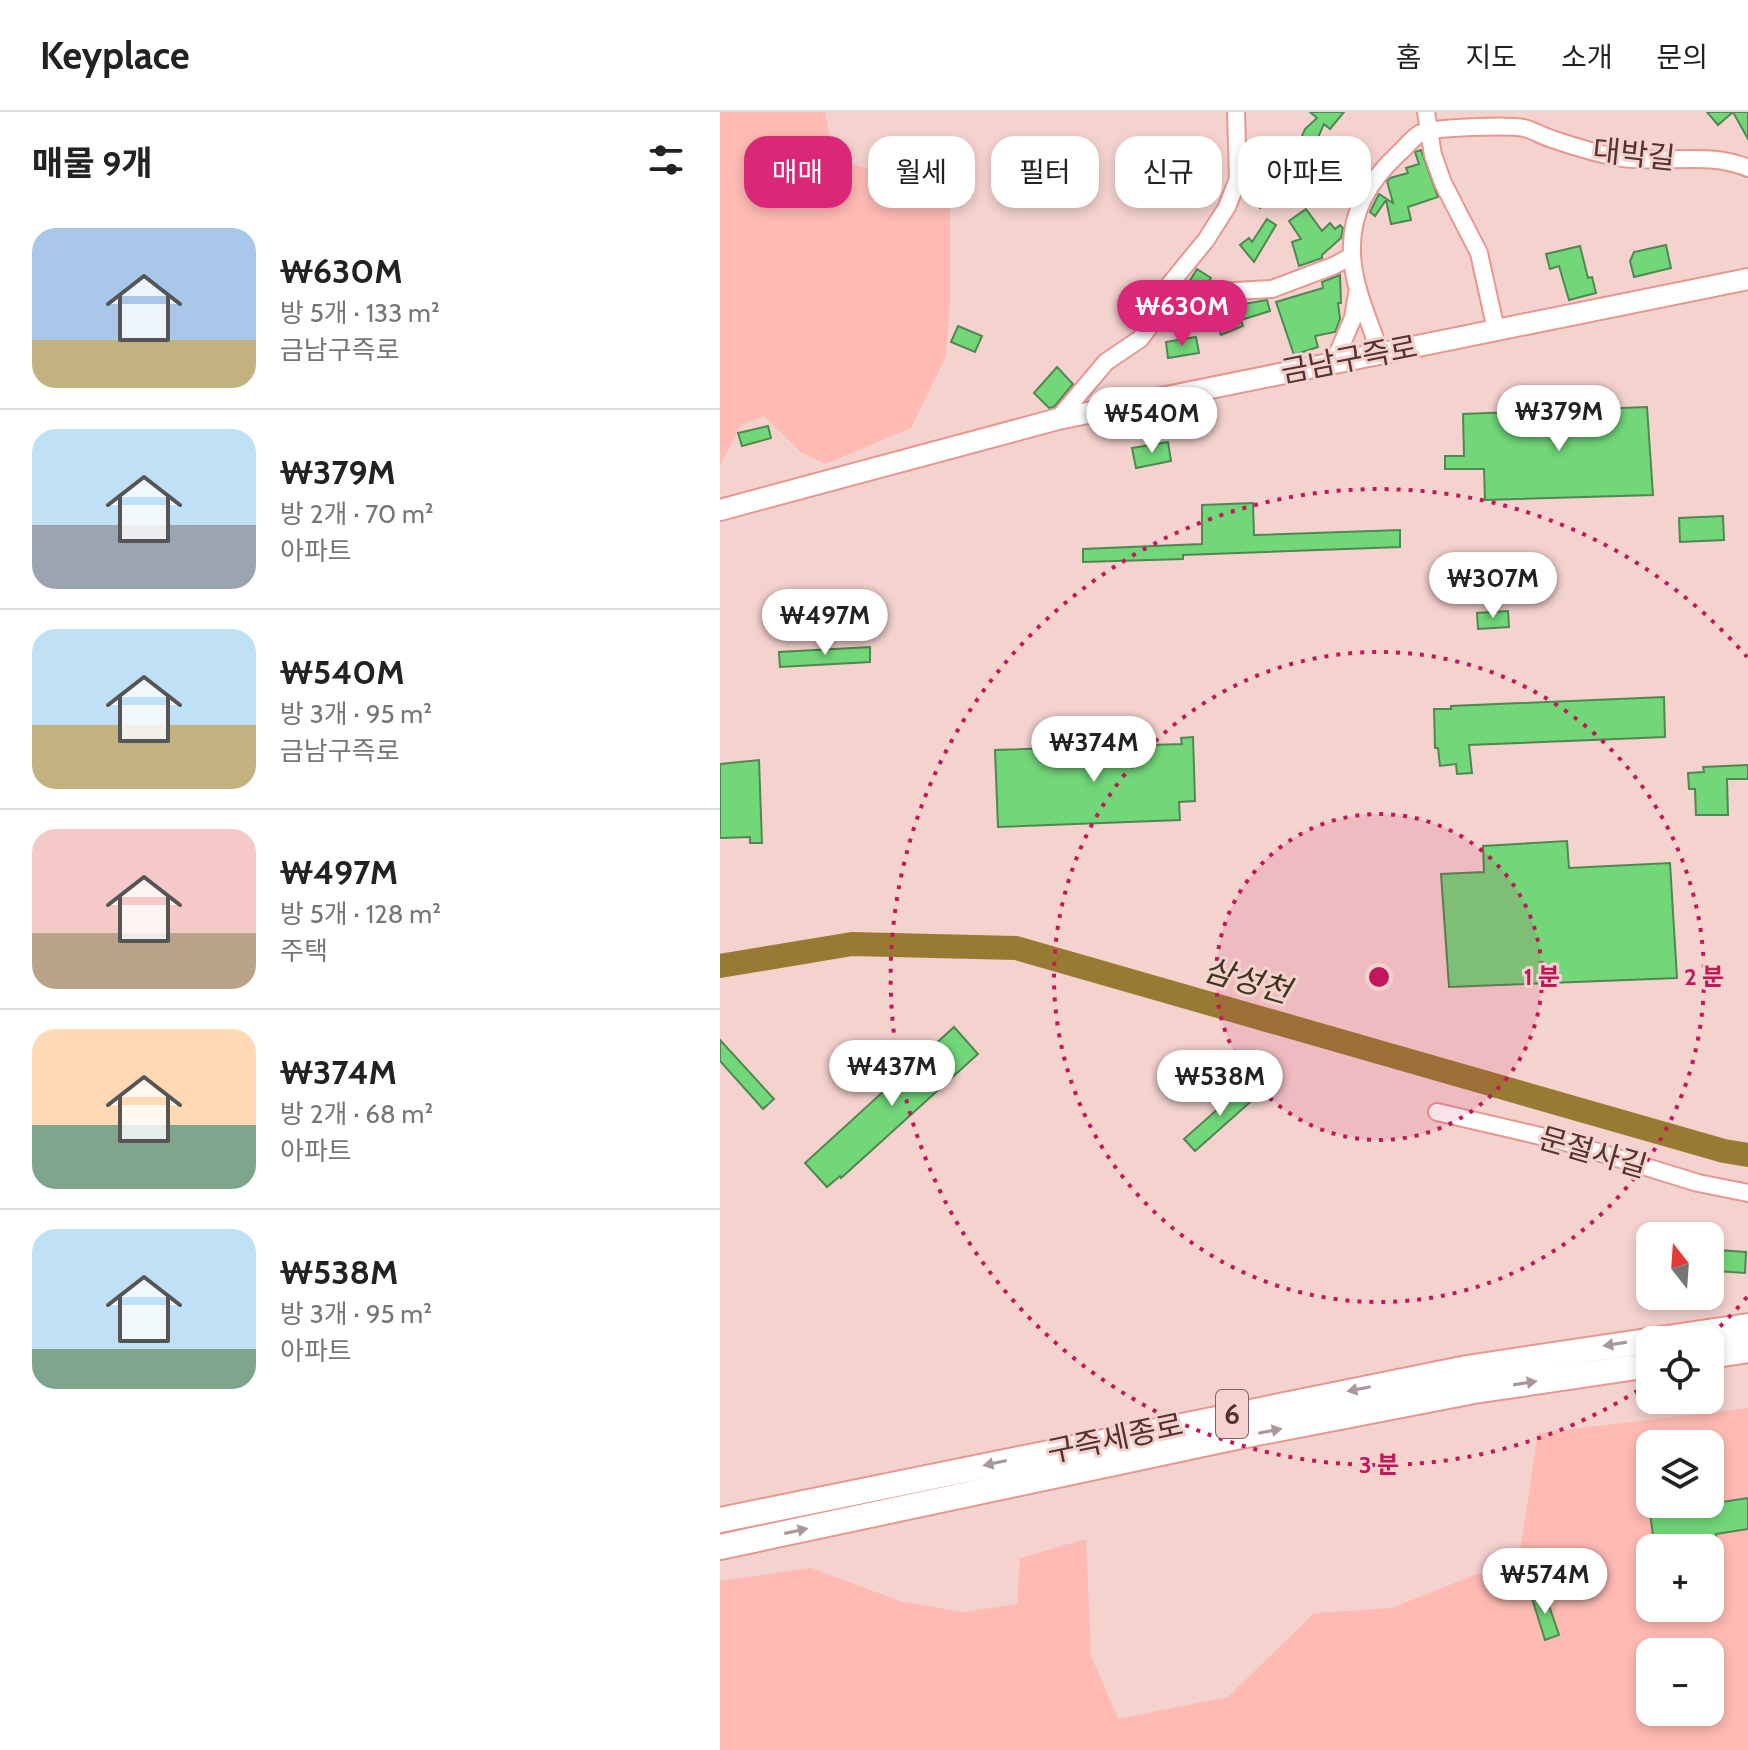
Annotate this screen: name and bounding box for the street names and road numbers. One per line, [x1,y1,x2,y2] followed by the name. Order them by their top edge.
[1591,131,1677,177] street label: 대박길
[1278,328,1420,390] street label: 금남구즉로
[1535,1119,1651,1185] street label: 문절사길
[1216,1390,1248,1438] road number: 6
[1044,1406,1186,1470] street label: 구즉세종로

